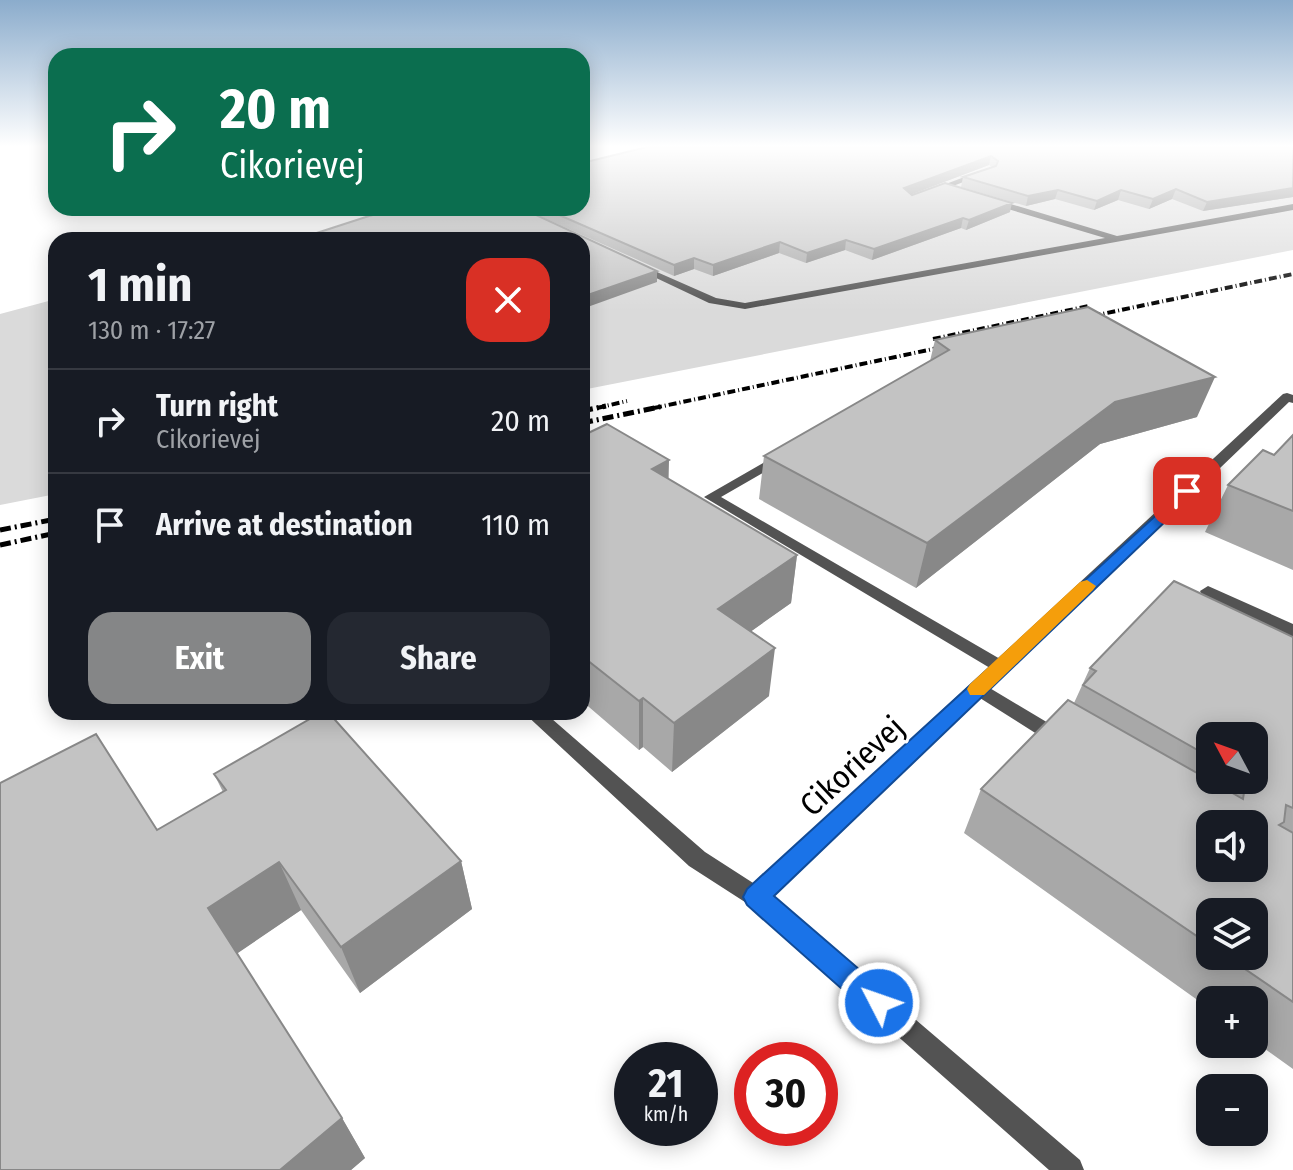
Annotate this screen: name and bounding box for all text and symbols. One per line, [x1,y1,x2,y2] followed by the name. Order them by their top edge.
[220,76,331,143] text: 20 m
[88,80,192,184] icon: right
[220,144,365,188] text: Cikorievej
[88,256,193,314] text: 1 min
[466,258,550,342] button: close
[88,315,215,346] text: 130 m · 17:27
[156,388,278,424] text: Turn right
[88,399,132,443] icon: right
[491,403,550,439] text: 20 m
[156,424,261,455] text: Cikorievej
[1153,457,1221,525] pin
[1165,469,1209,513] icon: arrive
[88,503,132,547] icon: arrive
[156,507,413,543] text: Arrive at destination
[481,507,550,543] text: 110 m
[88,612,311,704] button: Exit
[327,612,550,704] button: Share
[792,708,912,824] street label: Cikorievej
[1196,722,1268,794] north arrow
[1196,722,1268,1146] map controls
[1196,810,1268,882] button: sound
[1196,898,1268,970] button: layers
[837,961,921,1045] position arrow
[1196,986,1268,1058] button: +
[734,1042,838,1146] speed limit sign: 30
[649,1060,683,1108] text: 21
[1196,1074,1268,1146] button: −
[644,1102,688,1126] text: km/h

